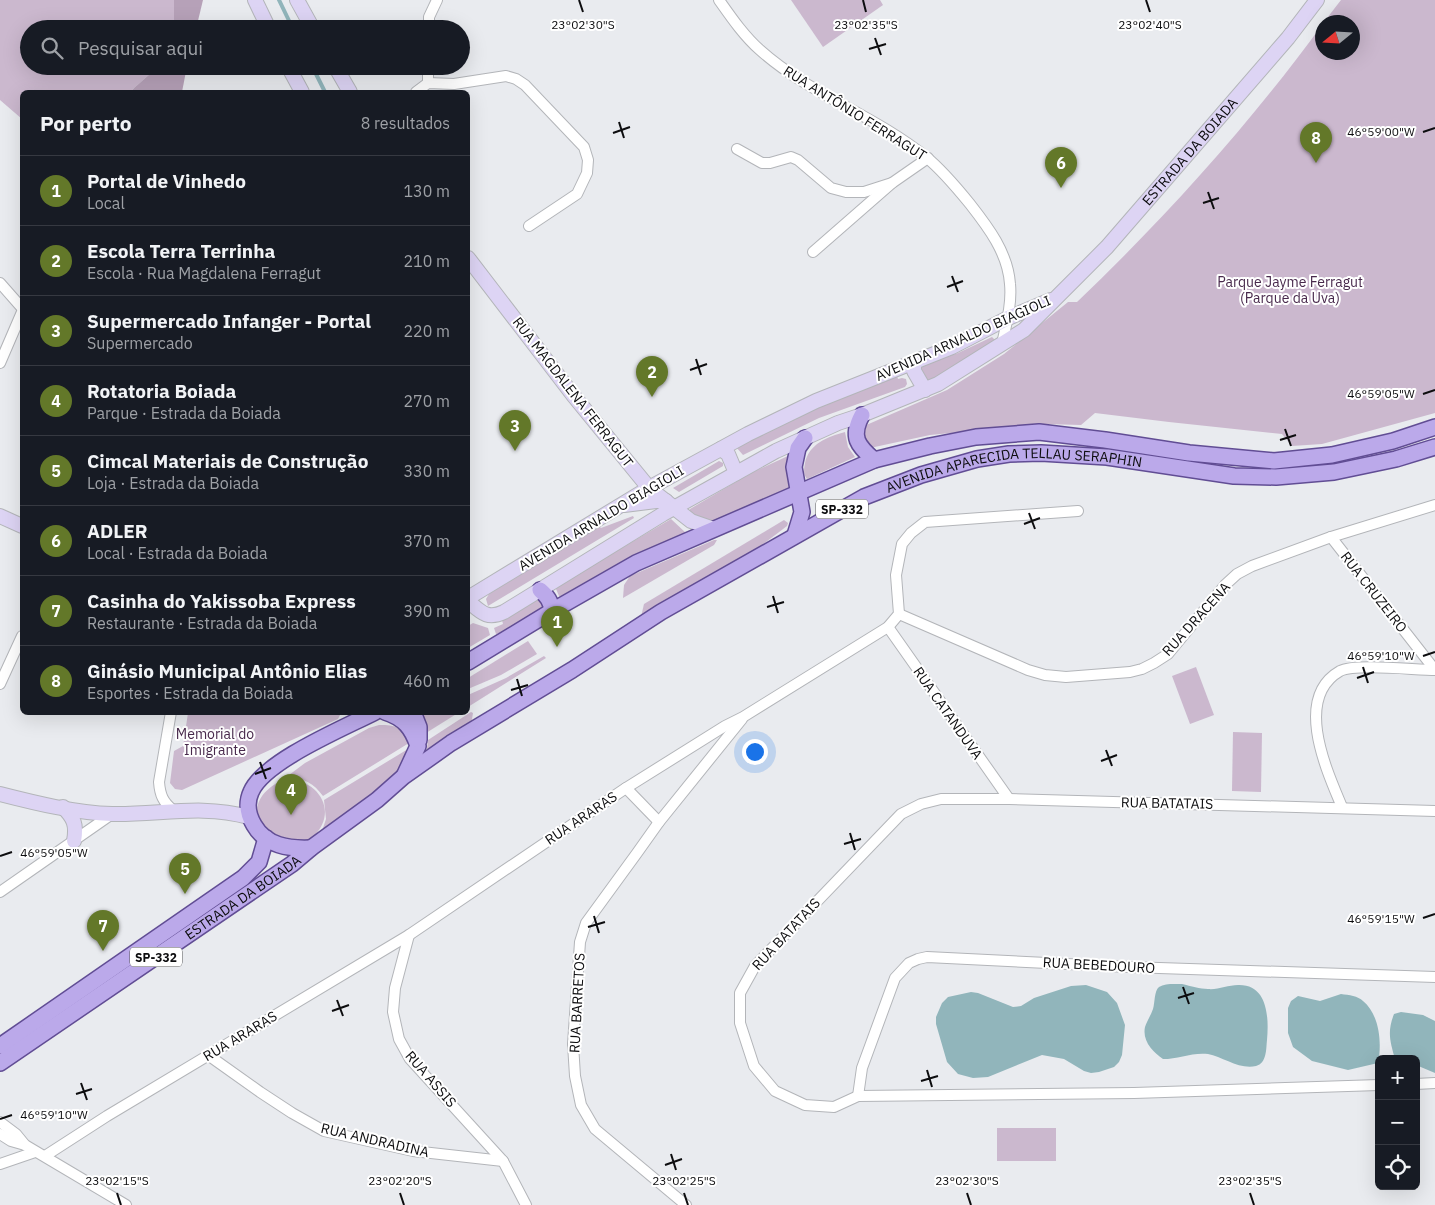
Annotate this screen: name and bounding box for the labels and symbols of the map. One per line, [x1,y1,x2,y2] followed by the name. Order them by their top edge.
[1315,15,1360,60] north arrow
[551,17,615,32] text: 23°02'30"S
[834,17,898,32] text: 23°02'35"S
[1118,17,1182,32] text: 23°02'40"S
[780,61,930,164] street label: RUA ANTÔNIO FERRAGUT
[1138,94,1241,209] street label: ESTRADA DA BOIADA
[1300,122,1332,163] pin: 8
[1347,124,1415,139] text: 46°59'00"W
[1045,147,1077,188] pin: 6
[1217,273,1363,307] park label: Parque Jayme Ferragut (Parque da Uva)
[873,291,1053,385] street label: AVENIDA ARNALDO BIAGIOLI
[509,313,637,471] street label: RUA MAGDALENA FERRAGUT
[636,356,668,397] pin: 2
[1347,386,1415,401] text: 46°59'05"W
[499,410,531,451] pin: 3
[883,444,1143,497] street label: AVENIDA APARECIDA TELLAU SERAPHIN
[515,461,687,575] street label: AVENIDA ARNALDO BIAGIOLI
[816,499,868,518] road number: SP-332
[1337,548,1411,636] street label: RUA CRUZEIRO
[1158,578,1234,660] street label: RUA DRACENA
[541,606,573,647] pin: 1
[1347,648,1415,663] text: 46°59'10"W
[909,663,987,763] street label: RUA CATANDUVA
[176,725,254,759] park label: Memorial do Imigrante
[742,739,768,765] your location
[275,774,307,815] pin: 4
[541,787,621,849] street label: RUA ARARAS
[1121,793,1213,813] street label: RUA BATATAIS
[20,845,88,860] text: 46°59'05"W
[181,851,305,943] street label: ESTRADA DA BOIADA
[169,853,201,894] pin: 5
[748,894,824,974] street label: RUA BATATAIS
[87,910,119,951] pin: 7
[1347,911,1415,926] text: 46°59'15"W
[130,948,182,966] road number: SP-332
[565,952,589,1054] street label: RUA BARRETOS
[1042,953,1156,977] street label: RUA BEBEDOURO
[200,1007,280,1065] street label: RUA ARARAS
[402,1047,460,1111] street label: RUA ASSIS
[20,1107,88,1122] text: 46°59'10"W
[319,1119,431,1161] street label: RUA ANDRADINA
[85,1173,149,1188] text: 23°02'15"S
[368,1173,432,1188] text: 23°02'20"S
[652,1173,716,1188] text: 23°02'25"S
[935,1173,999,1188] text: 23°02'30"S
[1218,1173,1282,1188] text: 23°02'35"S

